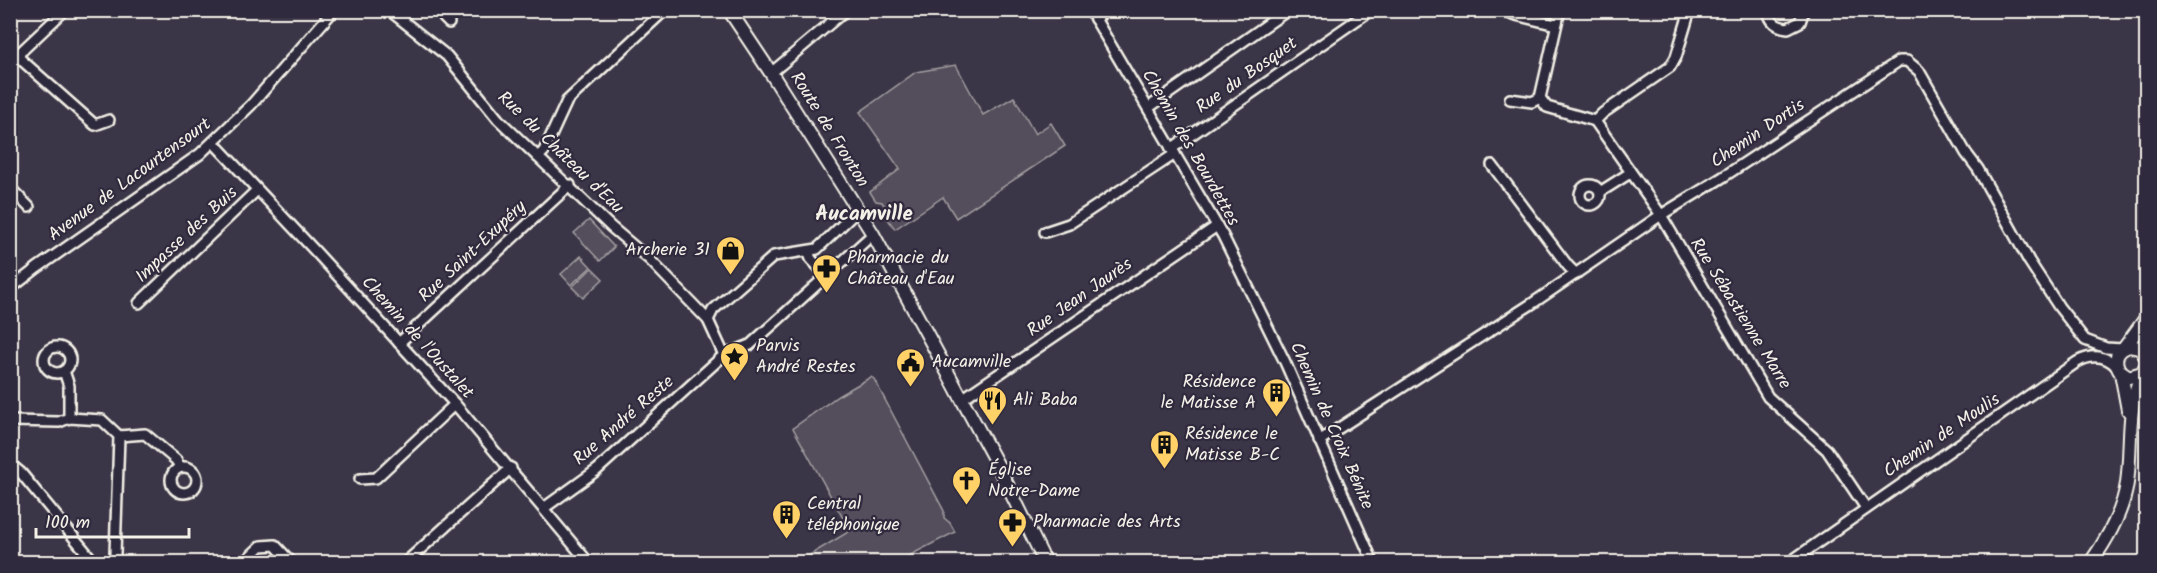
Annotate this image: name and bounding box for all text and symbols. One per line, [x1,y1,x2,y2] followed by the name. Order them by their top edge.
[1190,29,1305,122] street label: Rue du Bosquet
[1133,64,1247,232] street label: Chemin des Bourdettes
[782,66,876,194] street label: Route de Fronton
[490,85,630,222] street label: Rue du Château d'Eau
[1705,91,1811,176] street label: Chemin Dortis
[42,110,218,249] street label: Avenue de Lacourtensourt
[129,179,245,290] street label: Impasse des Buis
[412,193,534,310] street label: Rue Saint-Exupéry
[815,198,913,231] district label: Aucamville
[1682,233,1798,395] street label: Rue Sébastienne Marre
[715,234,747,276] shop icon: Archerie 31
[626,236,710,265] place label: Archerie 31
[847,244,955,294] place label: Pharmacie du Château d'Eau
[1021,251,1139,345] street label: Rue Jean Jaurès
[810,252,842,294] pharmacy icon: Pharmacie du Château d'Eau
[354,270,481,407] street label: Chemin de l'Oustalet
[756,332,856,382] place label: Parvis André Restes
[1281,338,1381,514] street label: Chemin de Croix Bénite
[719,340,751,382] place icon: Parvis André Restes
[895,346,927,388] public building icon: Aucamville
[932,348,1011,377] place label: Aucamville
[1161,368,1256,418] place label: Résidence le Matisse A
[567,369,681,473] street label: Rue André Reste
[1261,376,1293,418] building icon: Résidence le Matisse A
[976,384,1008,426] restaurant icon: Ali Baba
[1013,386,1078,415] place label: Ali Baba
[1878,386,2007,486] street label: Chemin de Moulis
[1185,420,1280,470] place label: Résidence le Matisse B-C
[1148,428,1180,470] building icon: Résidence le Matisse B-C
[988,456,1080,506] place label: Église Notre-Dame
[951,464,983,506] church icon: Église Notre-Dame
[807,490,900,540] place label: Central téléphonique
[770,498,802,540] building icon: Central téléphonique
[36,501,189,539] scale bar
[996,506,1028,548] pharmacy icon: Pharmacie des Arts
[1033,508,1181,537] place label: Pharmacie des Arts
[45,509,90,538] text: 100 m

